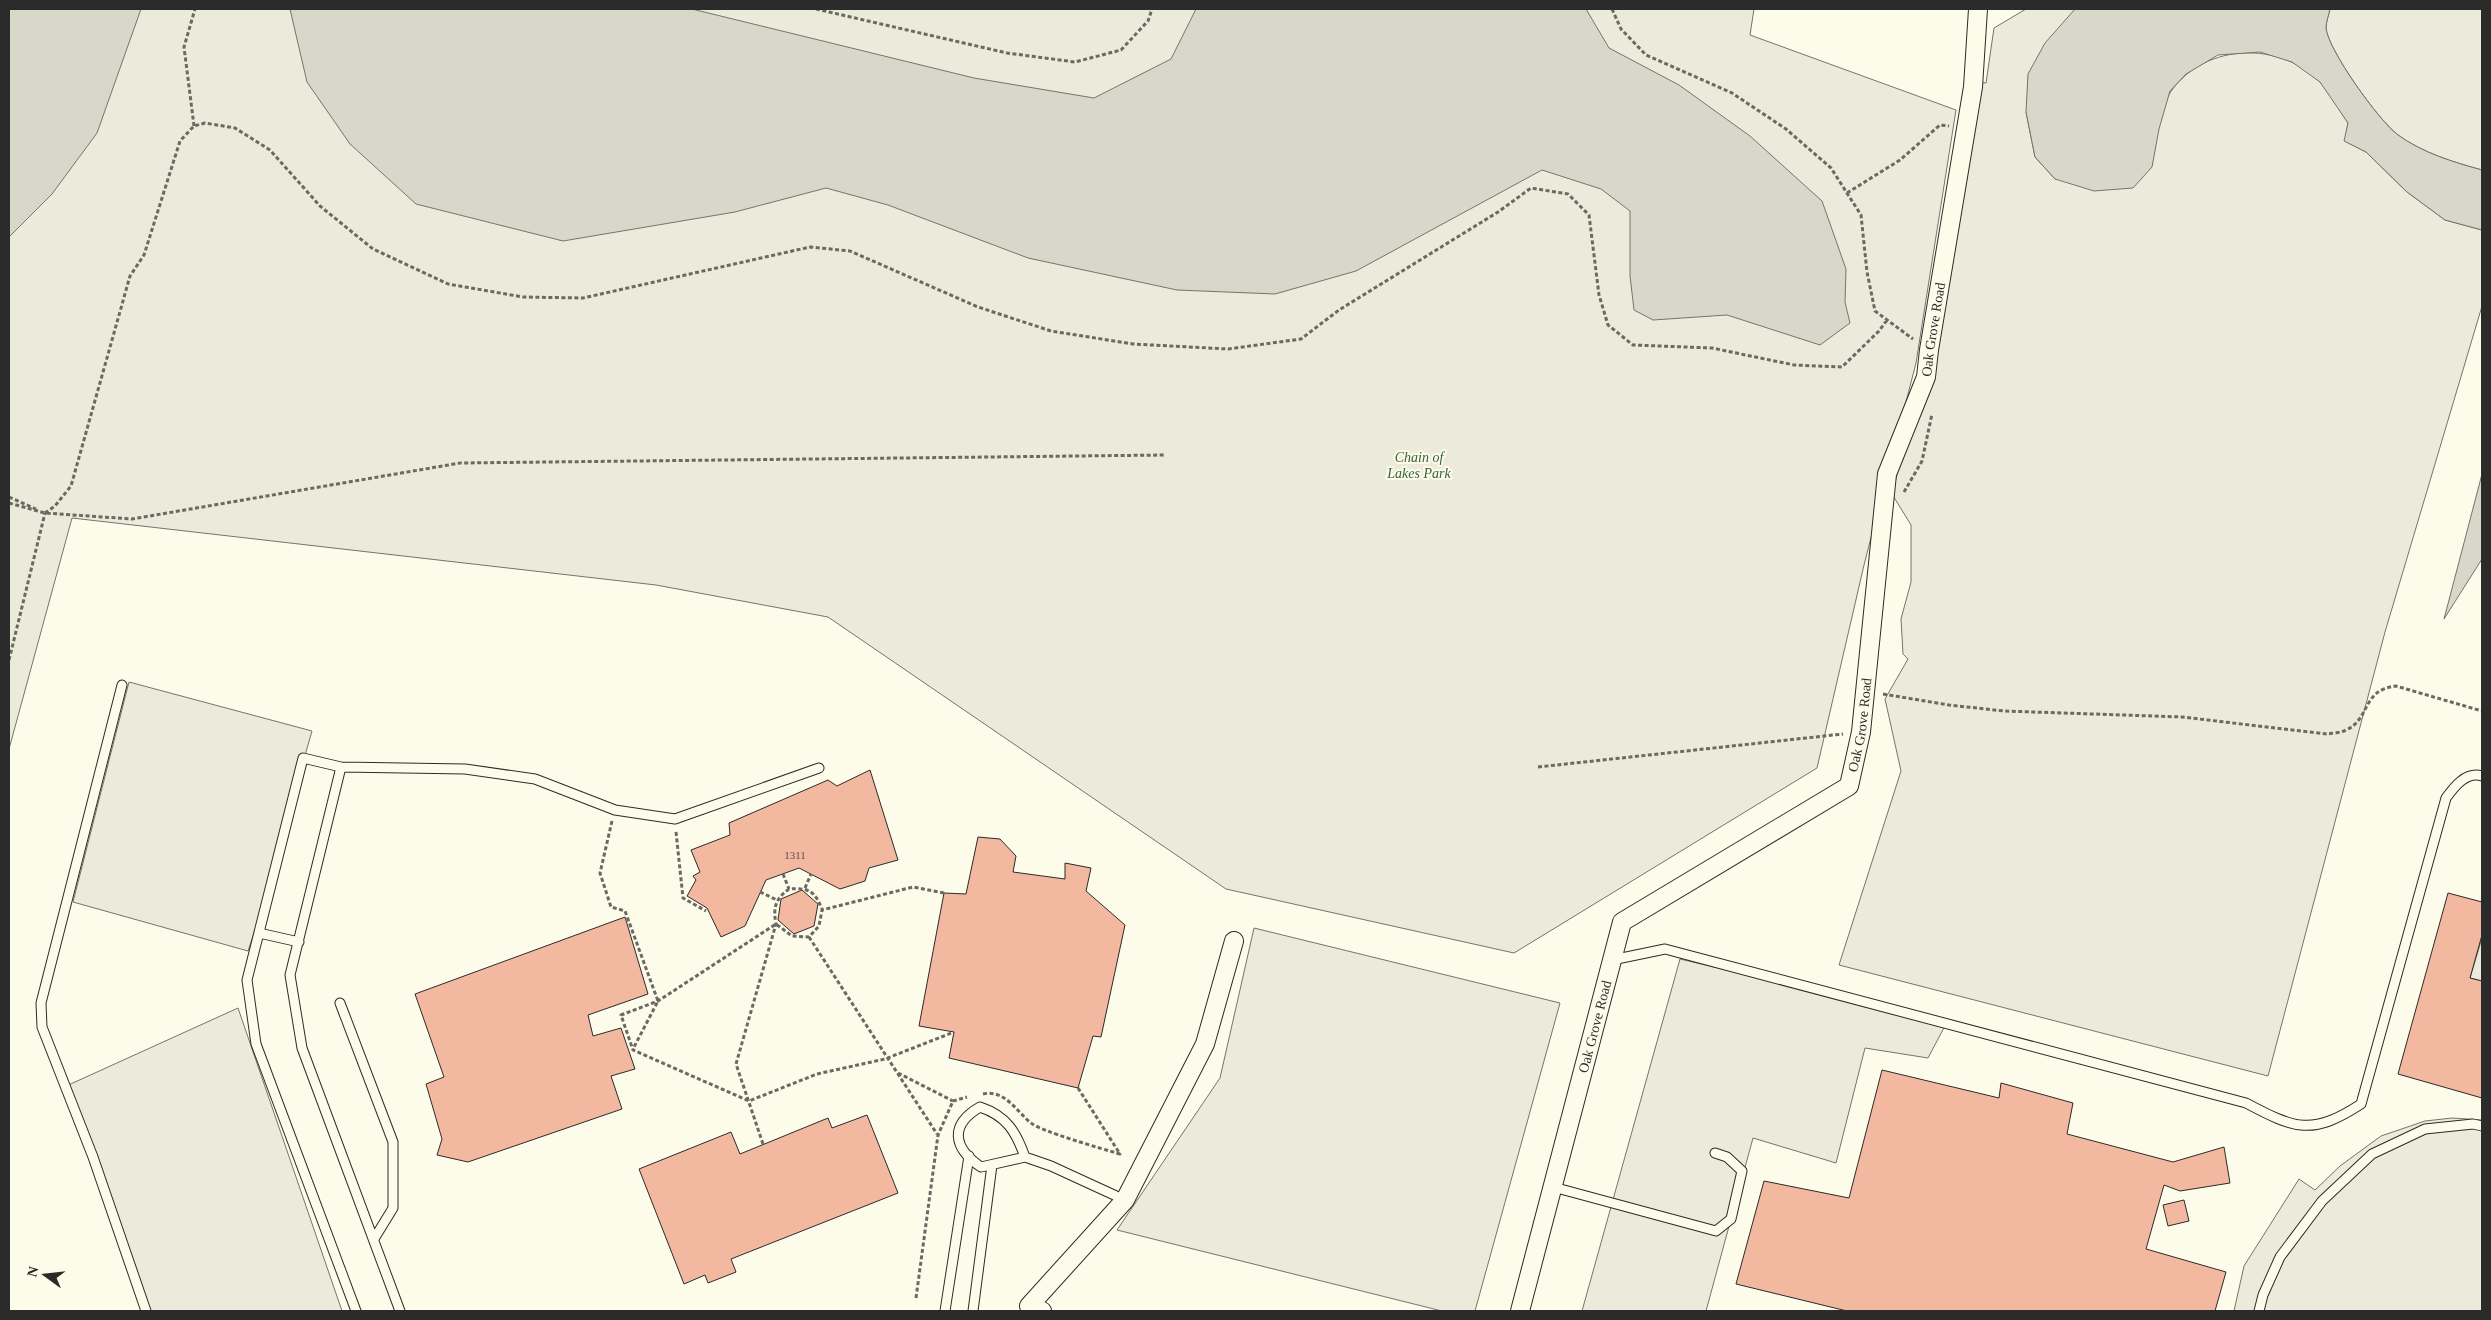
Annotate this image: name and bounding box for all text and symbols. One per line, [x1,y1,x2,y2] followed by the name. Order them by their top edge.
[1919,281,1948,377] street label: Oak Grove Road
[1386,450,1451,481] park label: Chain of Lakes Park
[1845,677,1874,773] street label: Oak Grove Road
[784,849,806,861] house number: 1311
[1575,979,1614,1074] street label: Oak Grove Road
[20,1250,70,1300] north arrow
[24,1265,41,1279] text: N

